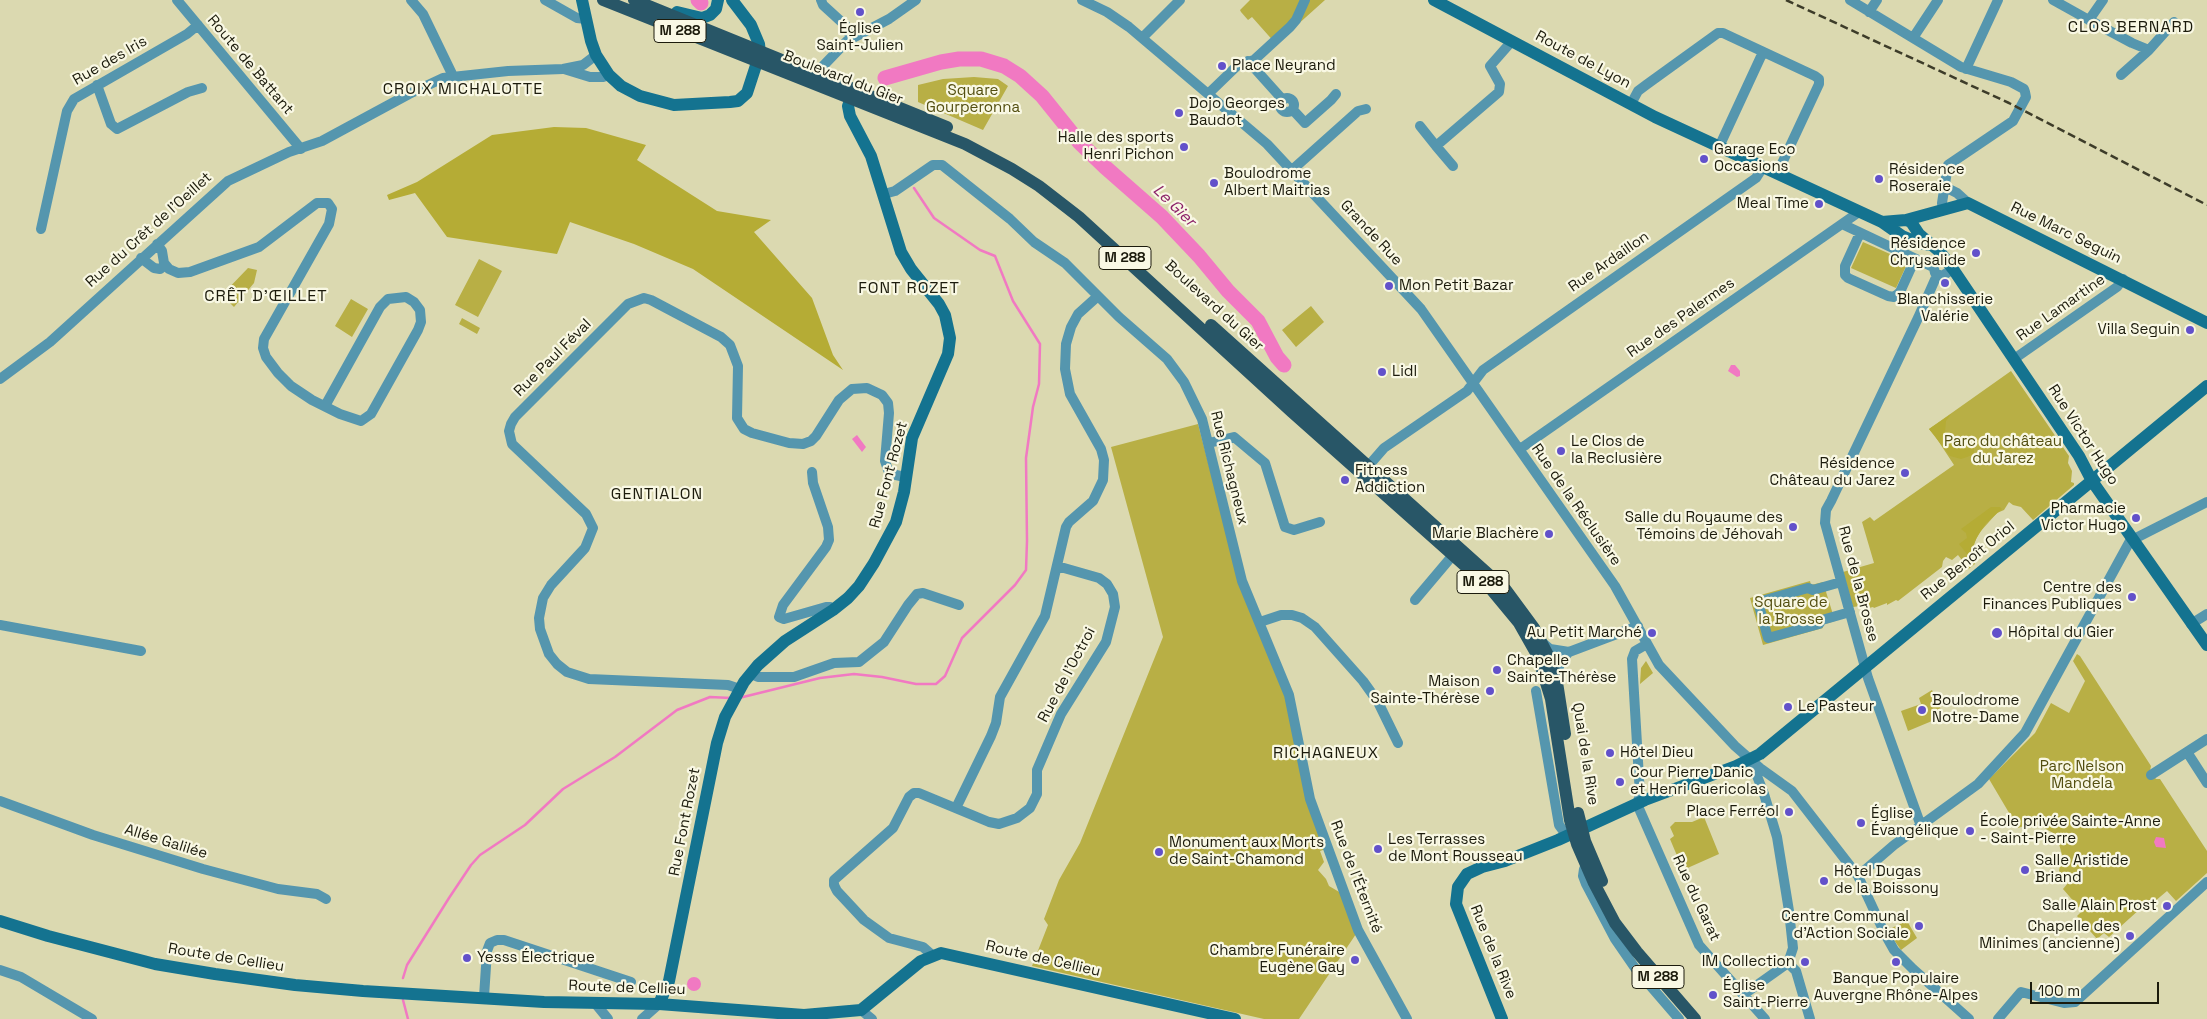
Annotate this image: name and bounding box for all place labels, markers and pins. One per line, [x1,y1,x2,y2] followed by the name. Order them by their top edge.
[854,6,866,18] marker: Église Saint-Julien
[816,20,904,55] place label: Église Saint-Julien
[1232,57,1336,75] place label: Place Neyrand
[1216,60,1228,72] marker: Place Neyrand
[1189,95,1285,130] place label: Dojo Georges Baudot
[1173,107,1185,119] marker: Dojo Georges Baudot
[1058,129,1174,164] place label: Halle des sports Henri Pichon
[1178,141,1190,153] marker: Halle des sports Henri Pichon
[1714,141,1795,176] place label: Garage Eco Occasions
[1698,153,1710,165] marker: Garage Eco Occasions
[1889,161,1965,196] place label: Résidence Roseraie
[1224,165,1330,200] place label: Boulodrome Albert Maitrias
[1873,173,1885,185] marker: Résidence Roseraie
[1208,177,1220,189] marker: Boulodrome Albert Maitrias
[1737,195,1809,213] place label: Meal Time
[1813,198,1825,210] marker: Meal Time
[1890,235,1966,270] place label: Résidence Chrysalide
[1970,247,1982,259] marker: Résidence Chrysalide
[1399,277,1514,295] place label: Mon Petit Bazar
[1939,277,1951,289] marker: Blanchisserie Valérie
[1383,280,1395,292] marker: Mon Petit Bazar
[1897,291,1993,326] place label: Blanchisserie Valérie
[2097,321,2180,339] place label: Villa Seguin
[2184,324,2196,336] marker: Villa Seguin
[1392,363,1417,381] place label: Lidl
[1376,366,1388,378] marker: Lidl
[1571,433,1662,468] place label: Le Clos de la Reclusière
[1555,445,1567,457] marker: Le Clos de la Reclusière
[1769,455,1895,490] place label: Résidence Château du Jarez
[1355,462,1425,497] place label: Fitness Addiction
[1899,467,1911,479] marker: Résidence Château du Jarez
[1339,474,1351,486] marker: Fitness Addiction
[2041,500,2126,535] place label: Pharmacie Victor Hugo
[1625,509,1783,544] place label: Salle du Royaume des Témoins de Jéhovah
[2130,512,2142,524] marker: Pharmacie Victor Hugo
[1787,521,1799,533] marker: Salle du Royaume des Témoins de Jéhovah
[1432,525,1539,543] place label: Marie Blachère
[1543,528,1555,540] marker: Marie Blachère
[1983,579,2122,614] place label: Centre des Finances Publiques
[2126,591,2138,603] marker: Centre des Finances Publiques
[1527,624,1642,642] place label: Au Petit Marché
[2008,624,2114,642] place label: Hôpital du Gier
[1990,626,2004,640] marker: Hôpital du Gier
[1646,627,1658,639] marker: Au Petit Marché
[1507,652,1617,687] place label: Chapelle Sainte-Thérèse
[1491,664,1503,676] marker: Chapelle Sainte-Thérèse
[1370,673,1480,708] place label: Maison Sainte-Thérèse
[1484,685,1496,697] marker: Maison Sainte-Thérèse
[1932,692,2019,727] place label: Boulodrome Notre-Dame
[1798,698,1874,716] place label: Le Pasteur
[1782,701,1794,713] marker: Le Pasteur
[1916,704,1928,716] marker: Boulodrome Notre-Dame
[1620,744,1694,762] place label: Hôtel Dieu
[1604,747,1616,759] marker: Hôtel Dieu
[1630,764,1766,799] place label: Cour Pierre Danic et Henri Guericolas
[1614,776,1626,788] marker: Cour Pierre Danic et Henri Guericolas
[1686,803,1779,821] place label: Place Ferréol
[1871,805,1959,840] place label: Église Évangélique
[1783,806,1795,818] marker: Place Ferréol
[1980,813,2161,848] place label: École privée Sainte-Anne - Saint-Pierre
[1855,817,1867,829] marker: Église Évangélique
[1964,825,1976,837] marker: École privée Sainte-Anne - Saint-Pierre
[1388,831,1523,866] place label: Les Terrasses de Mont Rousseau
[1169,834,1324,869] place label: Monument aux Morts de Saint-Chamond
[1372,843,1384,855] marker: Les Terrasses de Mont Rousseau
[1153,846,1165,858] marker: Monument aux Morts de Saint-Chamond
[2035,852,2129,887] place label: Salle Aristide Briand
[1834,863,1939,898] place label: Hôtel Dugas de la Boissony
[2019,864,2031,876] marker: Salle Aristide Briand
[1818,875,1830,887] marker: Hôtel Dugas de la Boissony
[2042,897,2157,915] place label: Salle Alain Prost
[2161,900,2173,912] marker: Salle Alain Prost
[1781,908,1909,943] place label: Centre Communal d'Action Sociale
[1979,918,2120,953] place label: Chapelle des Minimes (ancienne)
[1913,920,1925,932] marker: Centre Communal d'Action Sociale
[2124,930,2136,942] marker: Chapelle des Minimes (ancienne)
[1210,942,1345,977] place label: Chambre Funéraire Eugène Gay
[477,949,595,967] place label: Yesss Électrique
[461,952,473,964] marker: Yesss Électrique
[1702,953,1795,971] place label: IM Collection
[1349,954,1361,966] marker: Chambre Funéraire Eugène Gay
[1799,956,1811,968] marker: IM Collection
[1890,956,1902,968] marker: Banque Populaire Auvergne Rhône-Alpes
[1814,970,1978,1005] place label: Banque Populaire Auvergne Rhône-Alpes
[1723,977,1808,1012] place label: Église Saint-Pierre
[1707,989,1719,1001] marker: Église Saint-Pierre

